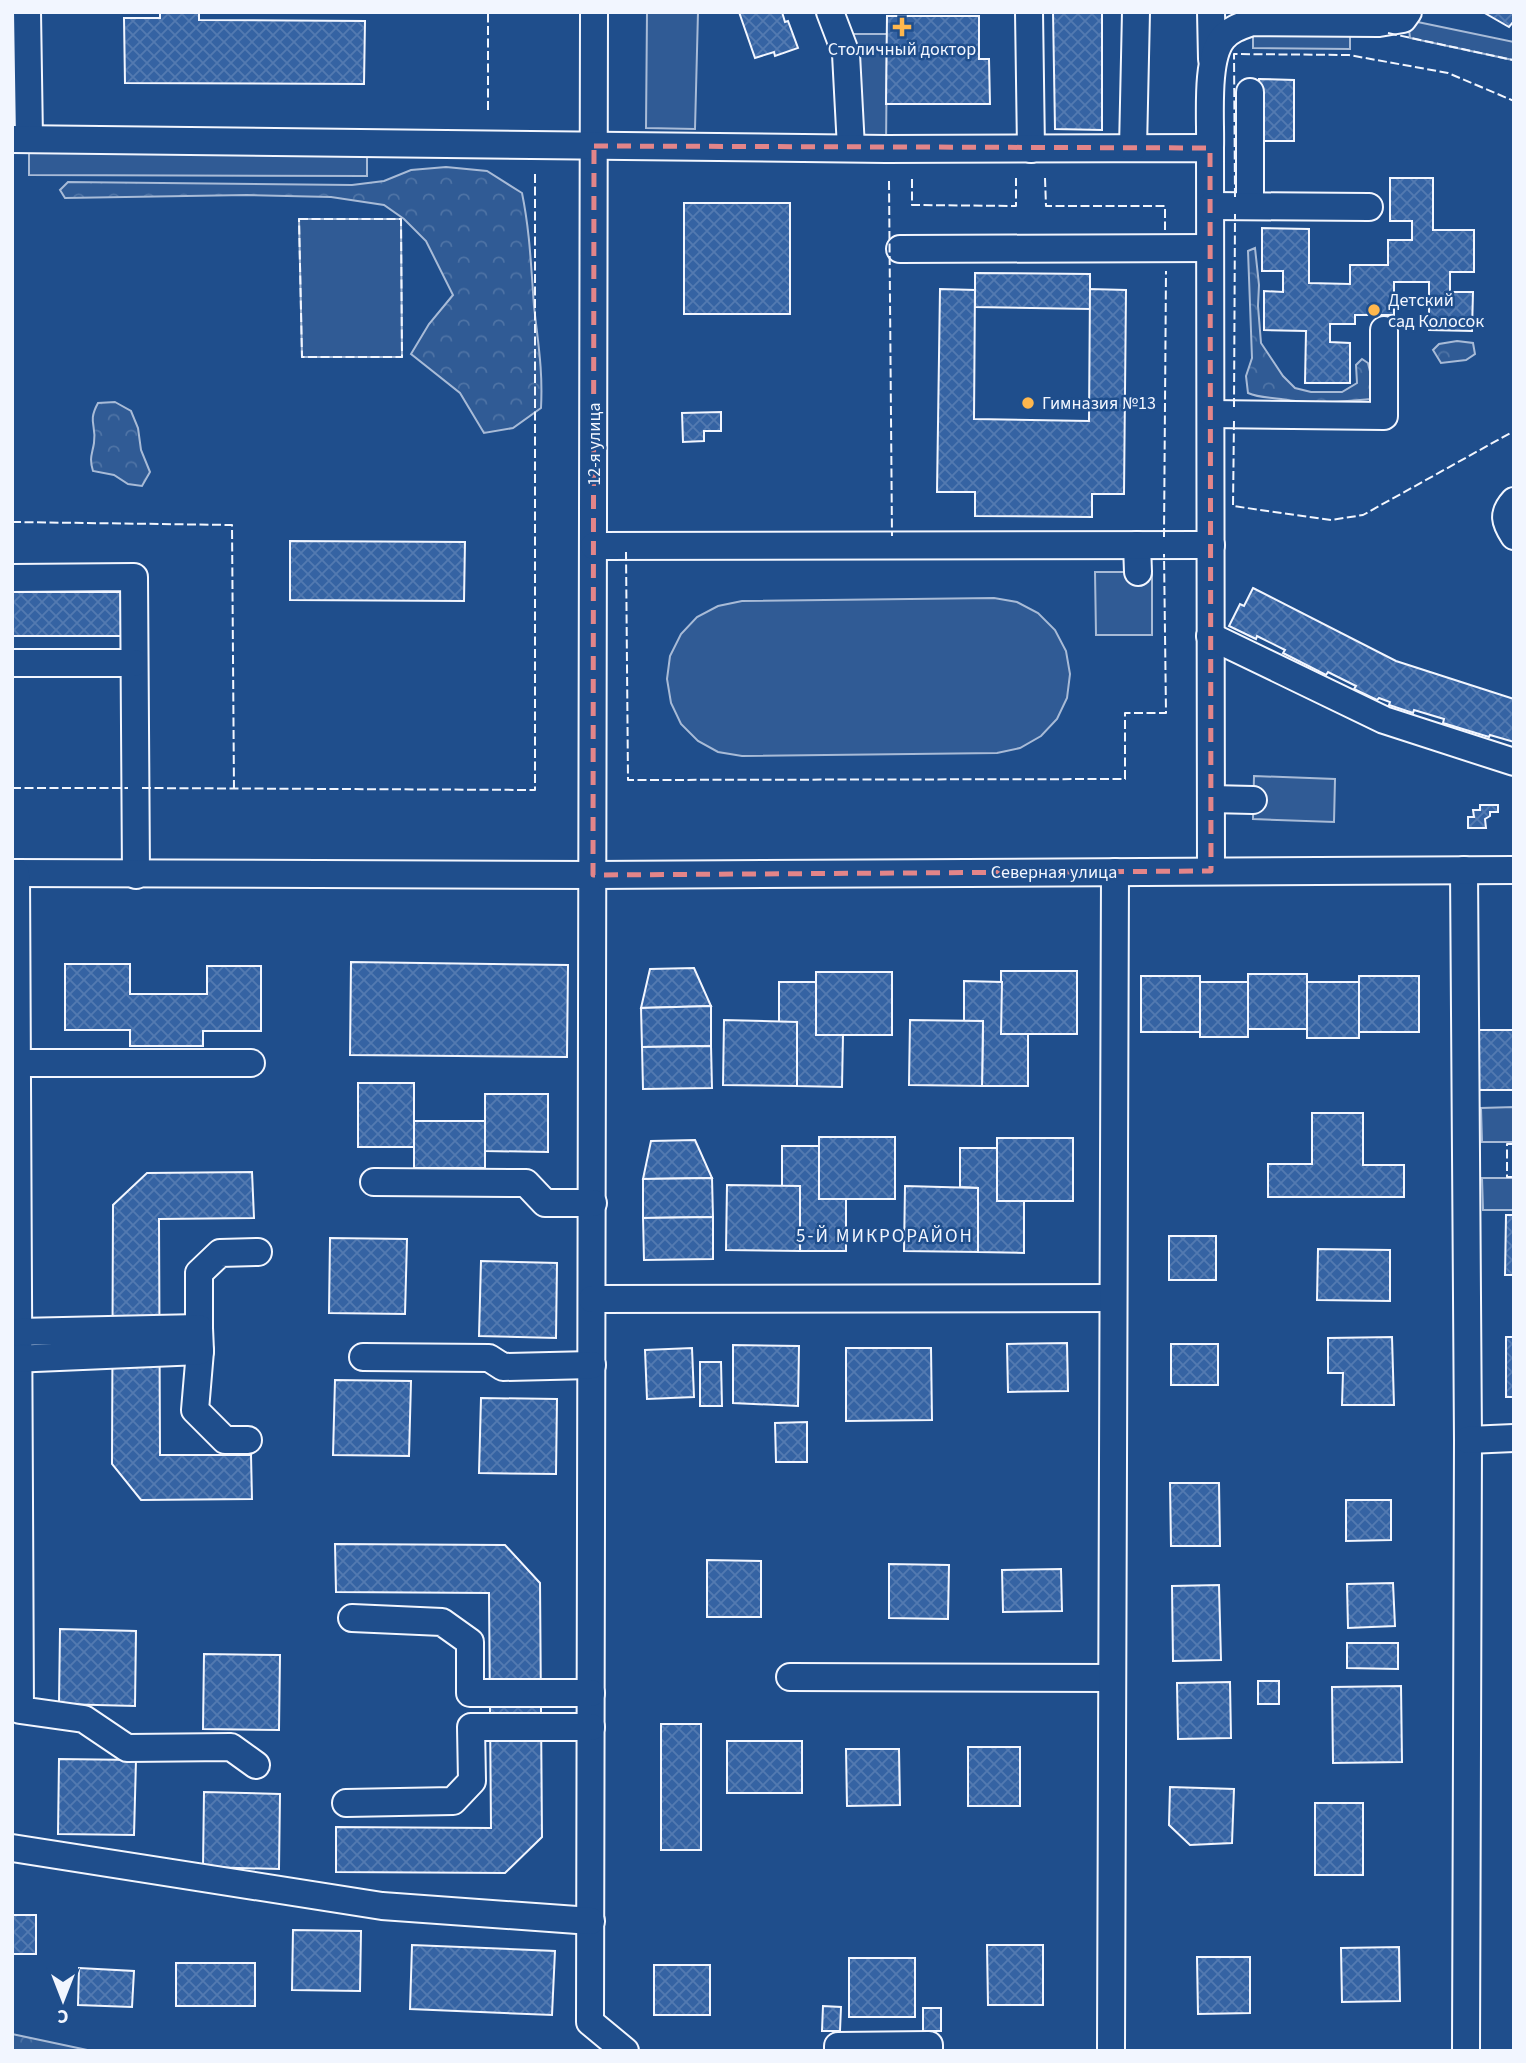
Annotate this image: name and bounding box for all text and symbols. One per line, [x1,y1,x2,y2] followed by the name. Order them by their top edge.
[894,19,910,35] marker: Столичный доктор
[828,37,976,62] place label: Столичный доктор
[1388,288,1484,334] place label: Детский сад Колосок
[1366,302,1382,318] marker: Детский сад Колосок
[1042,391,1156,416] place label: Гимназия №13
[1020,395,1036,411] marker: Гимназия №13
[582,402,607,486] street label: 12-я улица
[991,860,1117,885] street label: Северная улица
[796,1223,974,1250] district label: 5-Й МИКРОРАЙОН
[28,1965,98,2035] north arrow
[57,2002,69,2029] text: С

